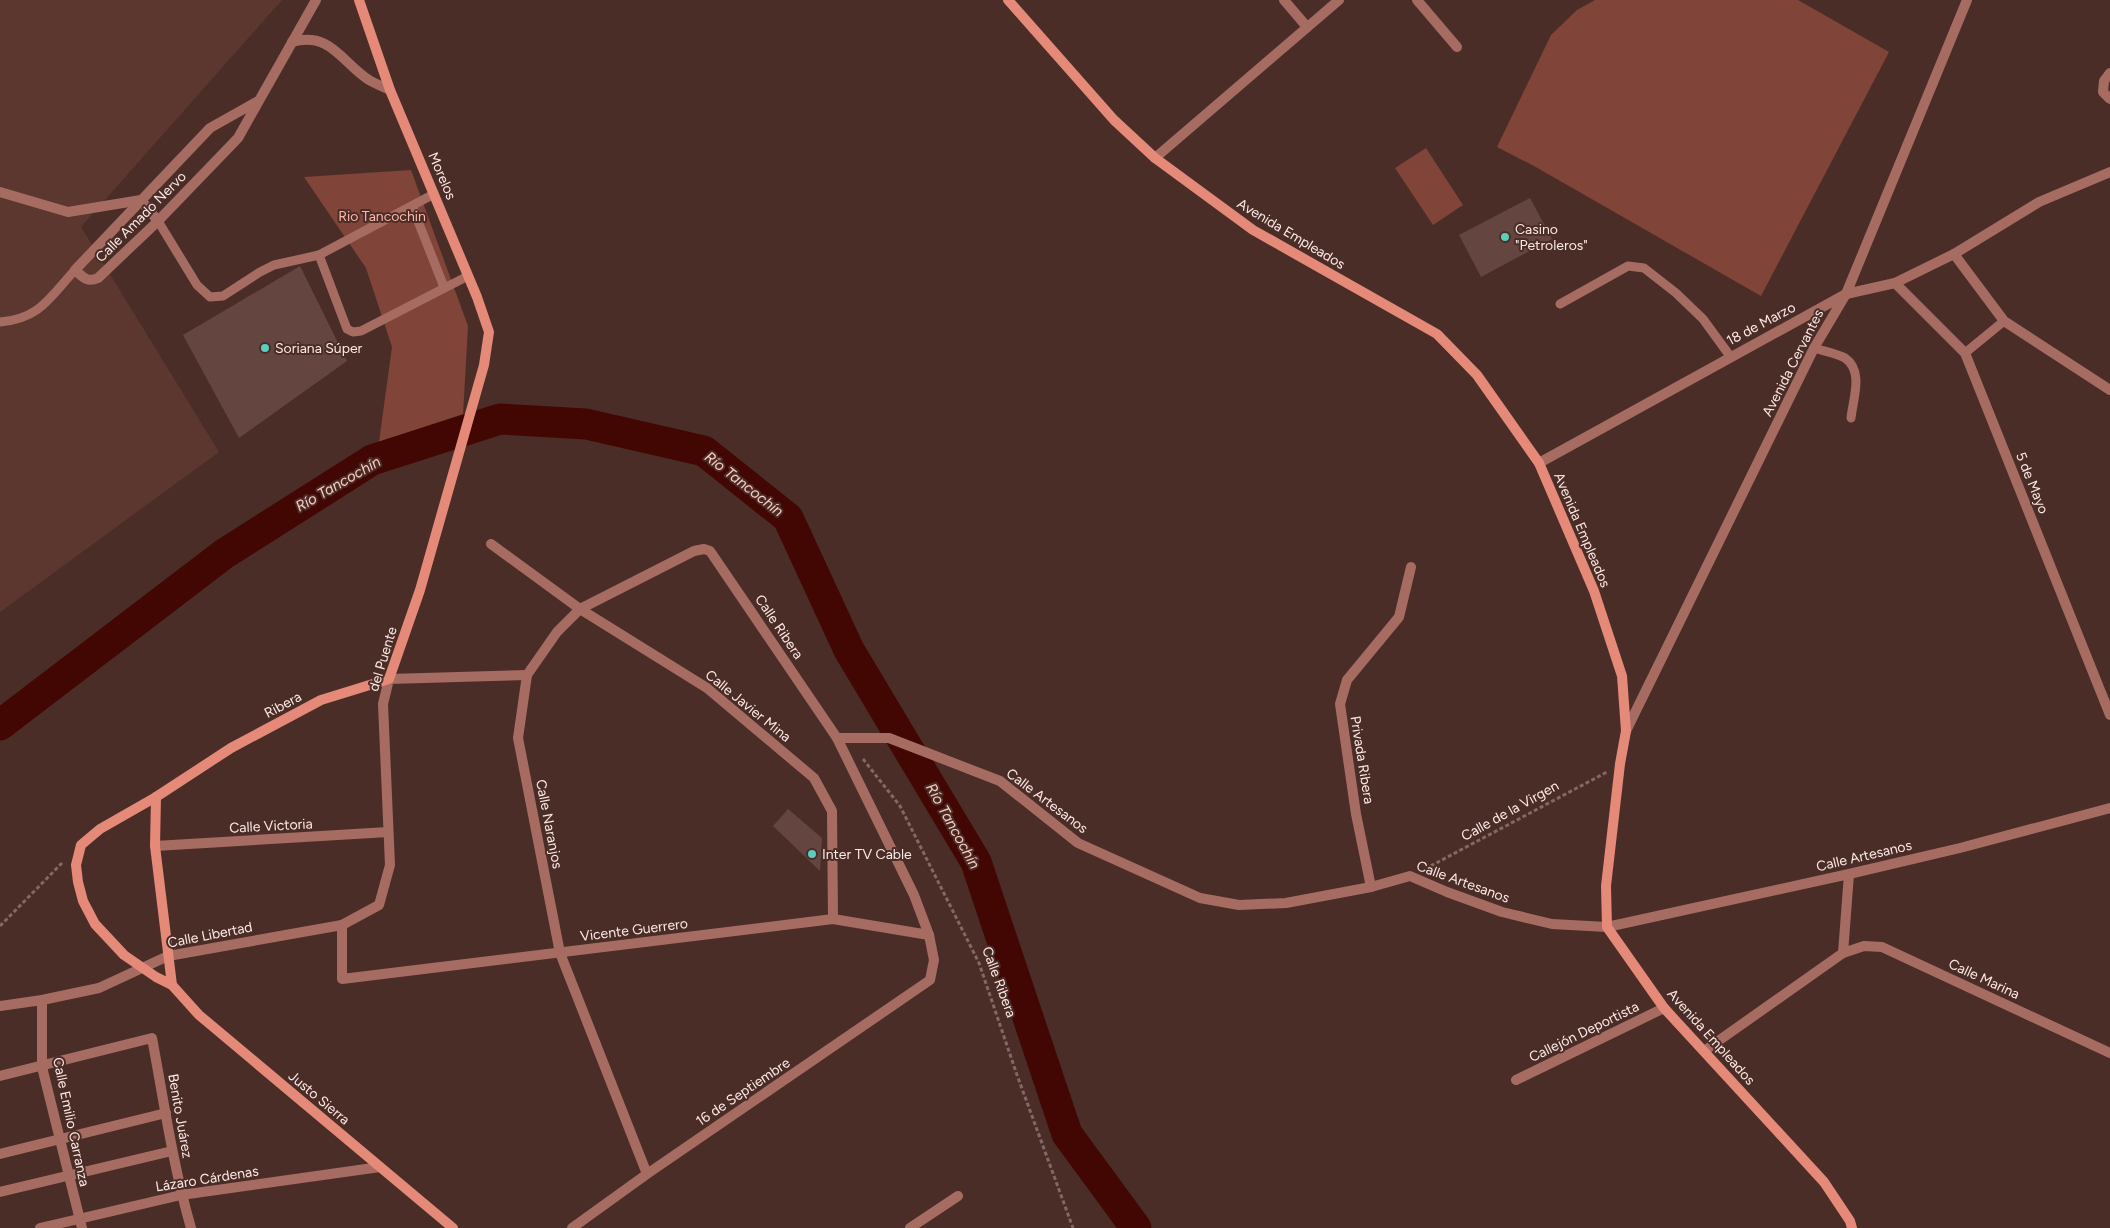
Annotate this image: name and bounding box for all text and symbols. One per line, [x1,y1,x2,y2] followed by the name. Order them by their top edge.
[424,150,460,202] street label: Morelos
[92,168,190,266] street label: Calle Amado Nervo
[1234,195,1348,273] street label: Avenida Empleados
[338,208,426,225] park label: Rio Tancochin
[1515,221,1588,254] place label: Casino "Petroleros"
[1499,231,1511,243] marker: Casino "Petroleros"
[1724,299,1798,349] street label: 18 de Marzo
[1759,307,1827,419] street label: Avenida Cervantes
[275,340,363,357] place label: Soriana Súper
[259,342,271,354] marker: Soriana Súper
[701,448,787,520] water label: Río Tancochín
[2012,450,2052,516] street label: 5 de Mayo
[292,452,384,516] water label: Río Tancochín
[1550,470,1614,590] street label: Avenida Empleados
[751,591,807,663] street label: Calle Ribera
[365,624,401,693] street label: del Puente
[702,666,794,746] street label: Calle Javier Mina
[261,688,305,722] street label: Ribera
[1347,715,1377,805] street label: Privada Ribera
[1003,765,1091,837] street label: Calle Artesanos
[1458,777,1562,845] street label: Calle de la Virgen
[532,778,566,870] street label: Calle Naranjos
[922,780,984,872] water label: Río Tancochín
[229,815,313,837] street label: Calle Victoria
[1814,837,1914,875] street label: Calle Artesanos
[822,846,912,863] place label: Inter TV Cable
[806,848,818,860] marker: Inter TV Cable
[1414,857,1512,907] street label: Calle Artesanos
[579,915,689,945] street label: Vicente Guerrero
[166,918,254,952] street label: Calle Libertad
[978,944,1020,1020] street label: Calle Ribera
[1946,955,2022,1003] street label: Calle Marina
[1663,986,1759,1088] street label: Avenida Empleados
[1526,998,1642,1066] street label: Callejón Deportista
[693,1054,794,1130] street label: 16 de Septiembre
[49,1056,93,1188] street label: Calle Emilio Carranza
[285,1068,353,1128] street label: Justo Sierra
[164,1072,196,1160] street label: Benito Juárez
[154,1162,260,1196] street label: Lázaro Cárdenas

